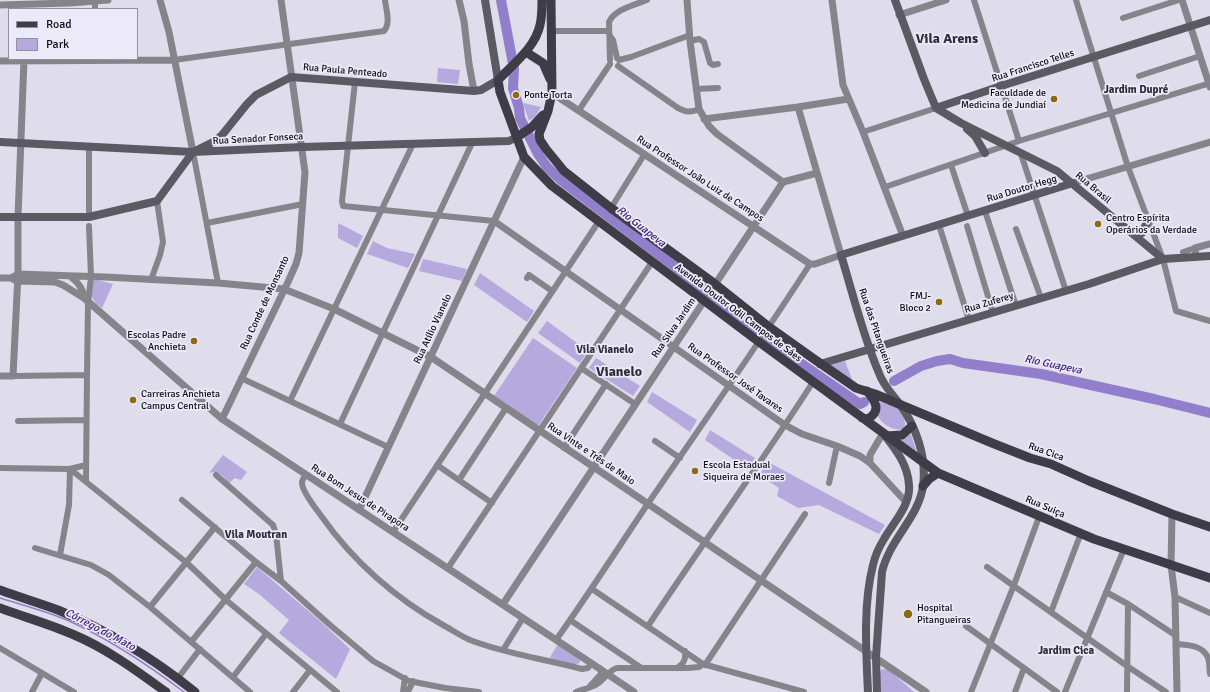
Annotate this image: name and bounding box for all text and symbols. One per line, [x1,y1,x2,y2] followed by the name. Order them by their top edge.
[8,8,138,60] legend
[46,17,72,32] text: Road
[916,31,978,47] district label: Vila Arens
[46,37,69,52] text: Park
[990,47,1076,85] street label: Rua Francisco Telles
[302,61,388,81] street label: Rua Paula Penteado
[1104,83,1168,97] district label: Jardim Dupré
[961,87,1046,110] place label: Faculdade de Medicina de Jundiaí
[524,89,572,101] place label: Ponte Torta
[511,90,521,100] marker: Ponte Torta
[1049,94,1059,104] marker: Faculdade de Medicina de Jundiaí
[212,131,304,147] street label: Rua Senador Fonseca
[634,133,766,225] street label: Rua Professor João Luiz de Campos
[1073,170,1113,206] street label: Rua Brasil
[986,173,1058,205] street label: Rua Doutor Hegg
[614,204,668,250] water label: Rio Guapeva
[1106,212,1197,236] place label: Centro Espírita Operários da Verdade
[1093,219,1103,229] marker: Centro Espírita Operários da Verdade
[238,254,292,352] street label: Rua Conde de Monsanto
[672,261,804,365] street label: Avenida Doutor Odil Campos de Sáes
[856,287,896,375] street label: Rua das Pitangueiras
[899,290,931,314] place label: FMJ- Bloco 2
[963,290,1015,316] street label: Rua Zuferey
[412,292,454,366] street label: Rua Atílio Vianelo
[649,296,699,360] street label: Rua Silva Jardim
[934,297,944,307] marker: FMJ- Bloco 2
[127,329,186,352] place label: Escolas Padre Anchieta
[189,336,199,346] marker: Escolas Padre Anchieta
[685,341,785,415] street label: Rua Professor José Tavares
[576,343,634,357] district label: Vila Vianelo
[1023,352,1083,378] water label: Rio Guapeva
[596,364,642,380] district label: Vianelo
[141,388,220,412] place label: Carreiras Anchieta Campus Central
[128,395,138,405] marker: Carreiras Anchieta Campus Central
[545,420,637,488] street label: Rua Vinte e Três de Maio
[1027,440,1065,464] street label: Rua Cica
[703,459,784,482] place label: Escola Estadual Siqueira de Moraes
[309,462,411,534] street label: Rua Bom Jesus de Pirapora
[690,466,700,476] marker: Escola Estadual Siqueira de Moraes
[1023,493,1067,521] street label: Rua Suiça
[225,528,287,542] district label: Vila Moutran
[917,602,971,626] place label: Hospital Pitangueiras
[63,606,137,654] water label: Córrego do Mato
[902,608,914,620] marker: Hospital Pitangueiras
[1038,644,1094,658] district label: Jardim Cica

